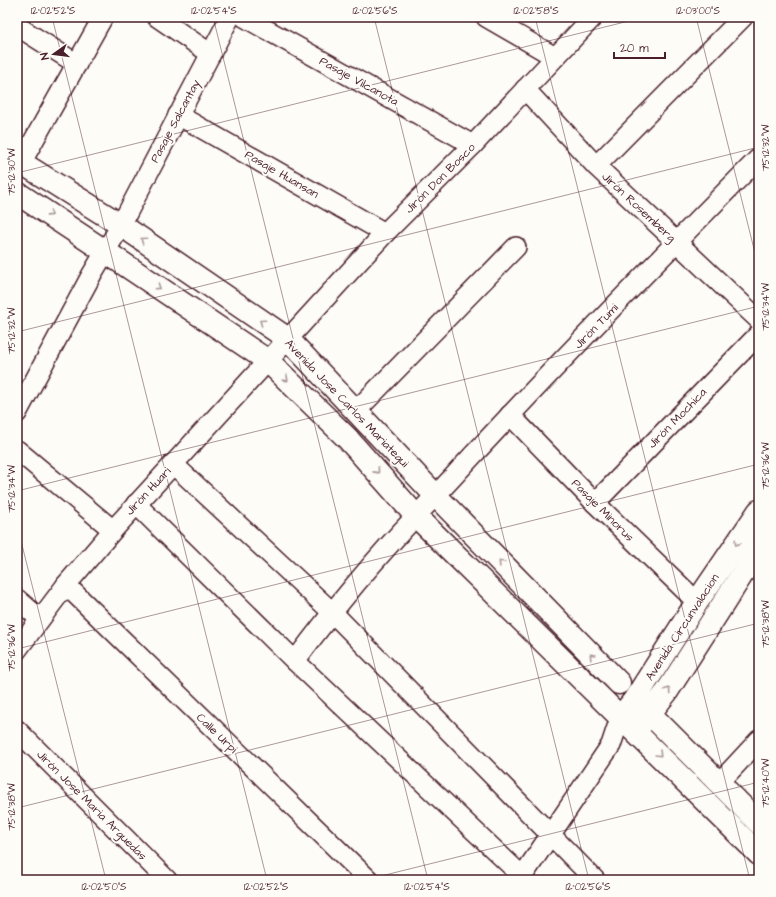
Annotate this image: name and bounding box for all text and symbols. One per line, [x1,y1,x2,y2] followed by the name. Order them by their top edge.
[31,4,76,18] text: 12°02'52"S
[191,4,237,18] text: 12°02'54"S
[353,4,398,18] text: 12°02'56"S
[513,4,559,18] text: 12°02'58"S
[676,4,720,18] text: 12°03'00"S
[34,34,74,74] north arrow
[614,34,665,60] scale bar
[620,40,649,57] text: 20 m
[37,51,53,61] text: N
[316,53,401,110] street label: Pasaje Vilcanota
[146,76,206,166] street label: Pasaje Salcantay
[759,124,773,171] text: 75°12'32"W
[401,139,480,217] street label: Jirón Don Bosco
[242,146,322,203] street label: Pasaje Huansan
[5,148,19,196] text: 75°12'30"W
[597,169,679,247] street label: Jirón Rosemberg
[45,210,52,217] one-way arrow
[141,238,148,245] one-way arrow
[154,282,161,289] one-way arrow
[759,283,773,331] text: 75°12'34"W
[570,300,622,353] street label: Jirón Tumi
[5,307,19,354] text: 75°12'32"W
[259,319,266,327] one-way arrow
[280,335,413,472] street label: Avenida Jose Carlos Mariategui
[281,374,289,381] one-way arrow
[644,384,711,452] street label: Jirón Mochica
[759,442,773,490] text: 75°12'36"W
[122,463,175,519] street label: Jirón Huari
[5,465,19,513] text: 75°12'34"W
[372,467,379,474] one-way arrow
[567,475,638,546] street label: Pasaje Minorus
[735,539,742,546] one-way arrow
[498,560,506,568] one-way arrow
[641,570,723,684] street label: Avenida Circunvalacion
[759,600,773,648] text: 75°12'38"W
[5,624,19,672] text: 75°12'36"W
[589,653,597,661] one-way arrow
[663,687,670,694] one-way arrow
[192,709,241,757] street label: Calle Urpi
[32,746,151,865] street label: Jirón Jose Maria Arguedas
[654,749,662,757] one-way arrow
[759,758,773,807] text: 75°12'40"W
[5,783,19,831] text: 75°12'38"W
[81,880,127,894] text: 12°02'50"S
[244,880,289,894] text: 12°02'52"S
[404,880,450,894] text: 12°02'54"S
[566,880,611,894] text: 12°02'56"S

